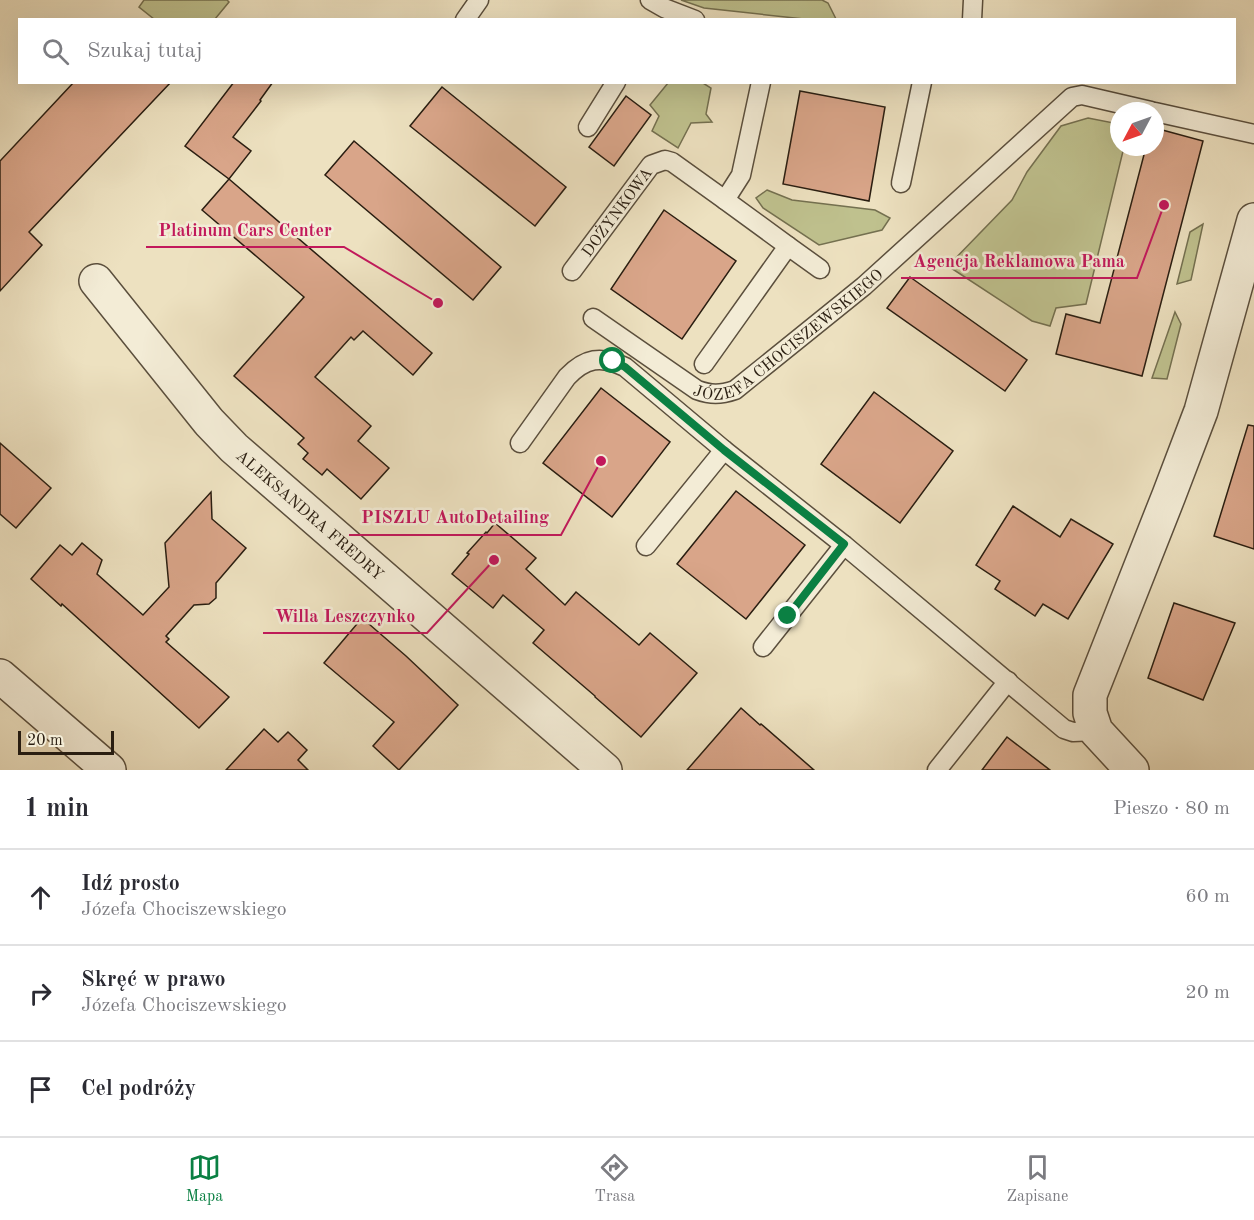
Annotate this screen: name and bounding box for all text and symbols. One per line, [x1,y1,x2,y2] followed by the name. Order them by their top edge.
[18,18,1236,84] search box
[39,35,72,68] icon: search
[87,40,203,62] text: Szukaj tutaj
[1110,102,1164,156] north arrow
[580,165,656,260] street label: DOŻYNKOWA
[146,211,344,247] callout: Platinum Cars Center
[158,222,332,240] text: Platinum Cars Center
[901,242,1137,278] callout: Agencja Reklamowa Pama
[913,253,1125,271] text: Agencja Reklamowa Pama
[691,267,887,404] street label: JÓZEFA CHOCISZEWSKIEGO
[599,347,625,373] route start
[232,448,386,584] street label: ALEKSANDRA FREDRY
[349,499,561,535] callout: PISZLU AutoDetailing
[361,509,549,527] text: PISZLU AutoDetailing
[263,597,427,633] callout: Willa Leszczynko
[774,602,800,628] route end
[275,608,415,626] text: Willa Leszczynko
[18,728,114,756] scale bar
[27,733,63,749] text: 20 m
[24,796,89,822] text: 1 min
[1113,799,1230,819] text: Pieszo · 80 m
[81,873,180,895] text: Idź prosto
[24,881,57,914] icon: ahead
[1185,887,1230,907] text: 60 m
[81,900,287,920] text: Józefa Chociszewskiego
[81,969,226,991] text: Skręć w prawo
[24,977,57,1010] icon: right
[1185,983,1230,1003] text: 20 m
[81,996,287,1016] text: Józefa Chociszewskiego
[24,1073,57,1106] icon: arrive
[81,1078,196,1100] text: Cel podróży
[186,1151,223,1207] tab: Mapa
[594,1151,635,1207] tab: Trasa
[1007,1151,1068,1207] tab: Zapisane

